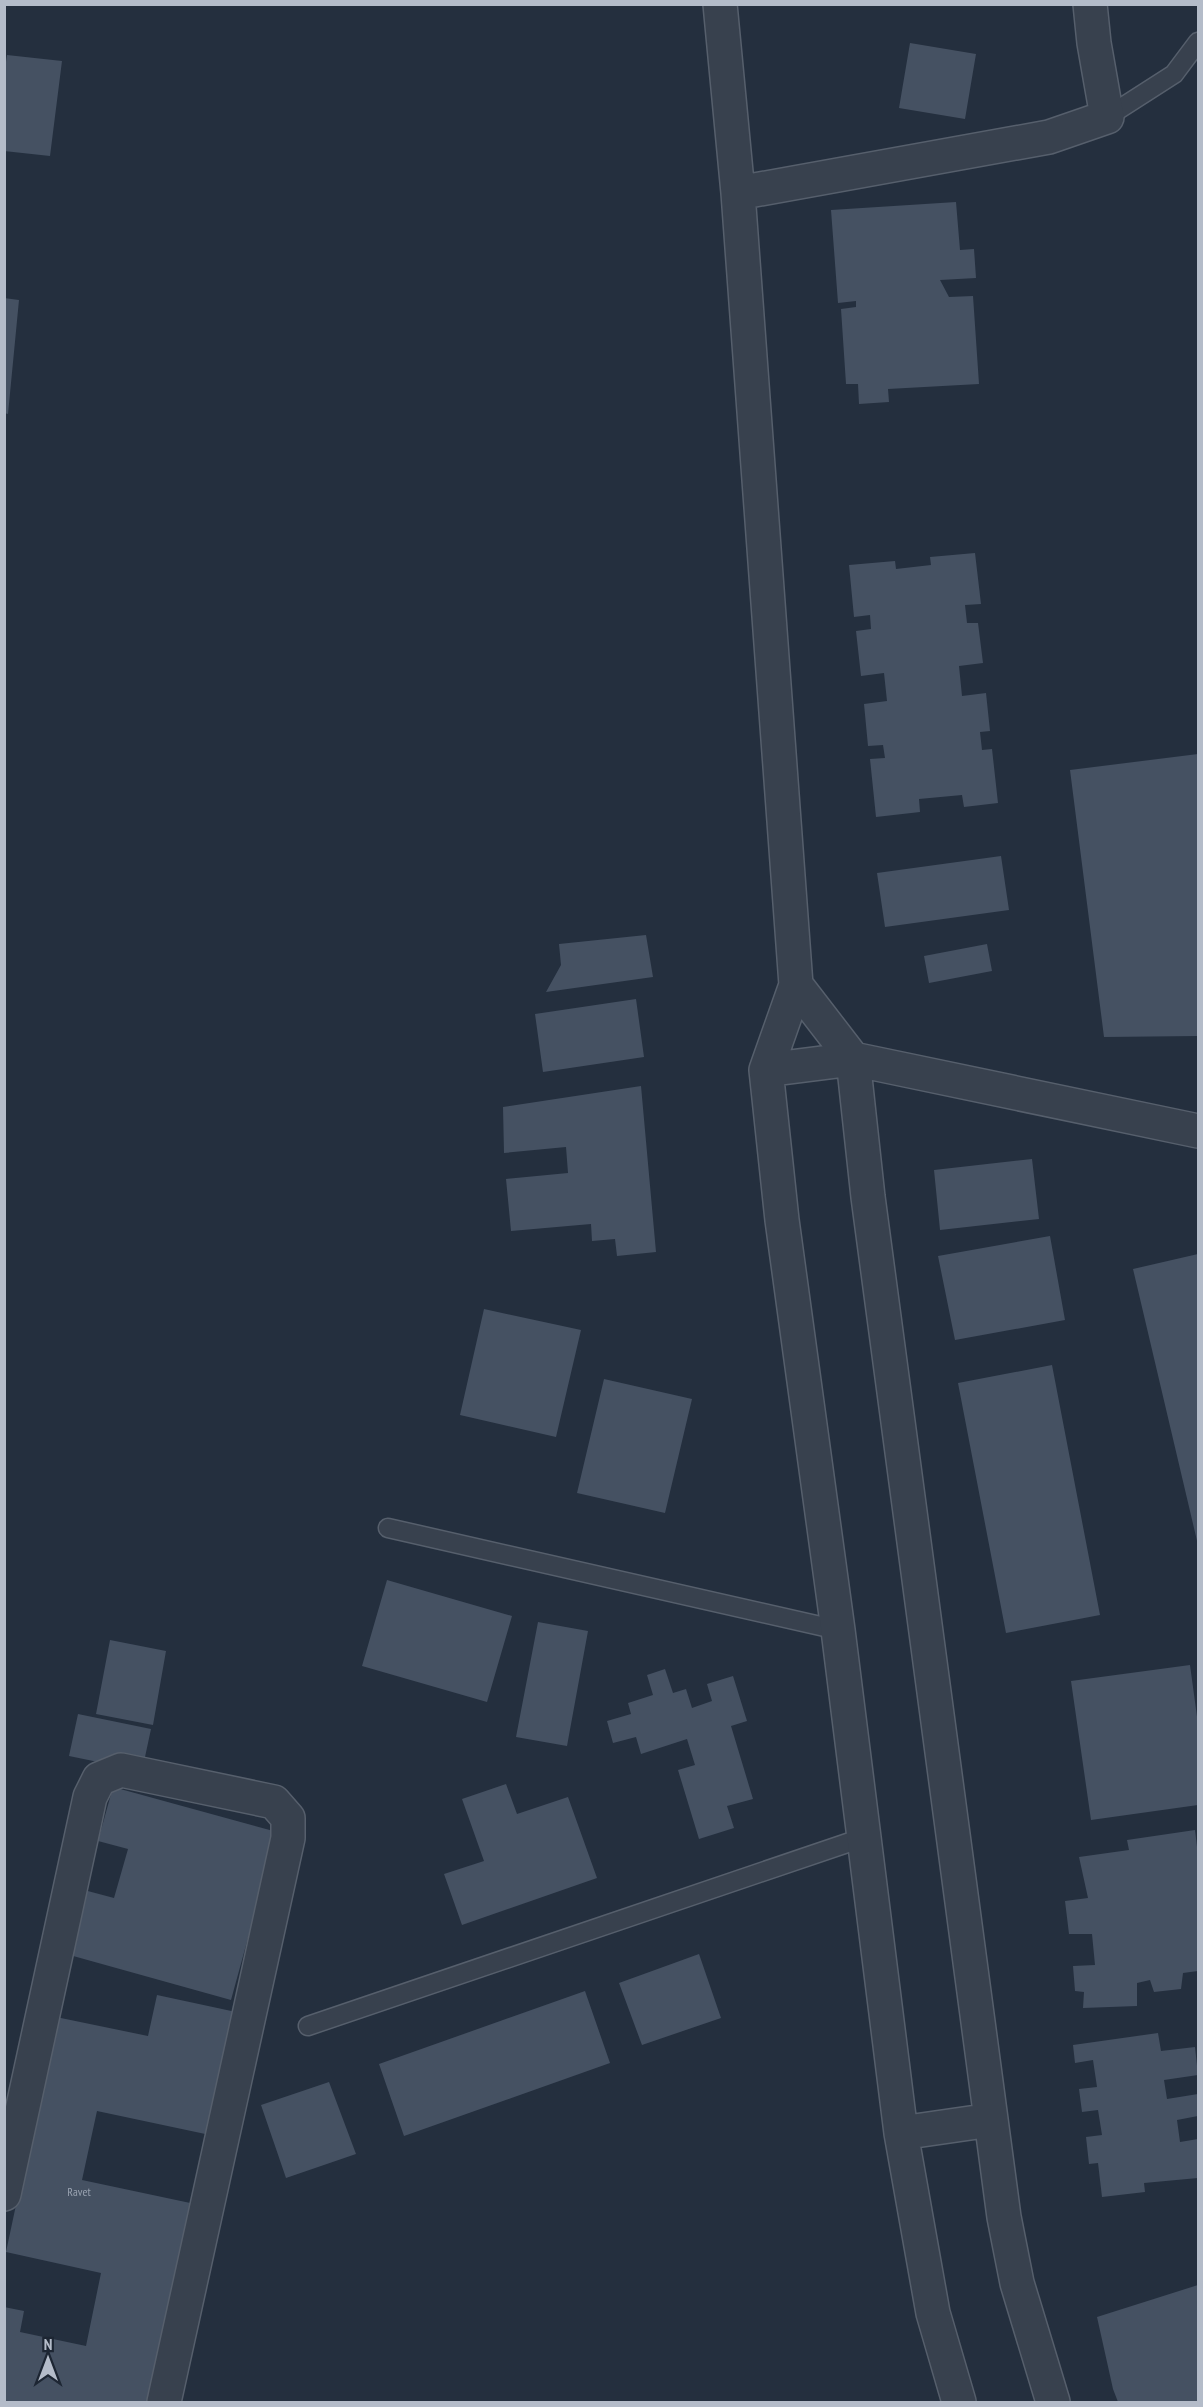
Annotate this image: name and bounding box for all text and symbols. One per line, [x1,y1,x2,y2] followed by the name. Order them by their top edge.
[67,2184,91,2199] house number: Ravet
[18,2329,78,2389] north arrow
[44,2334,52,2354] text: N

